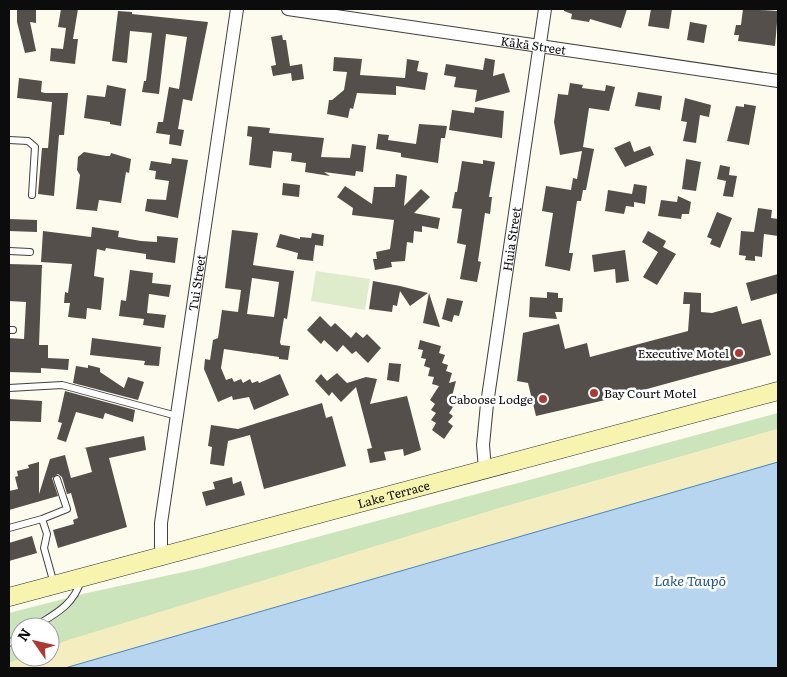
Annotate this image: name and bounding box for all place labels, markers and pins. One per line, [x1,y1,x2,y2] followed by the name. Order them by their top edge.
[638,344,729,362] place label: Executive Motel
[733,347,745,359] marker: Executive Motel
[604,384,696,402] place label: Bay Court Motel
[588,387,600,399] marker: Bay Court Motel
[449,390,533,408] place label: Caboose Lodge
[537,393,549,405] marker: Caboose Lodge

